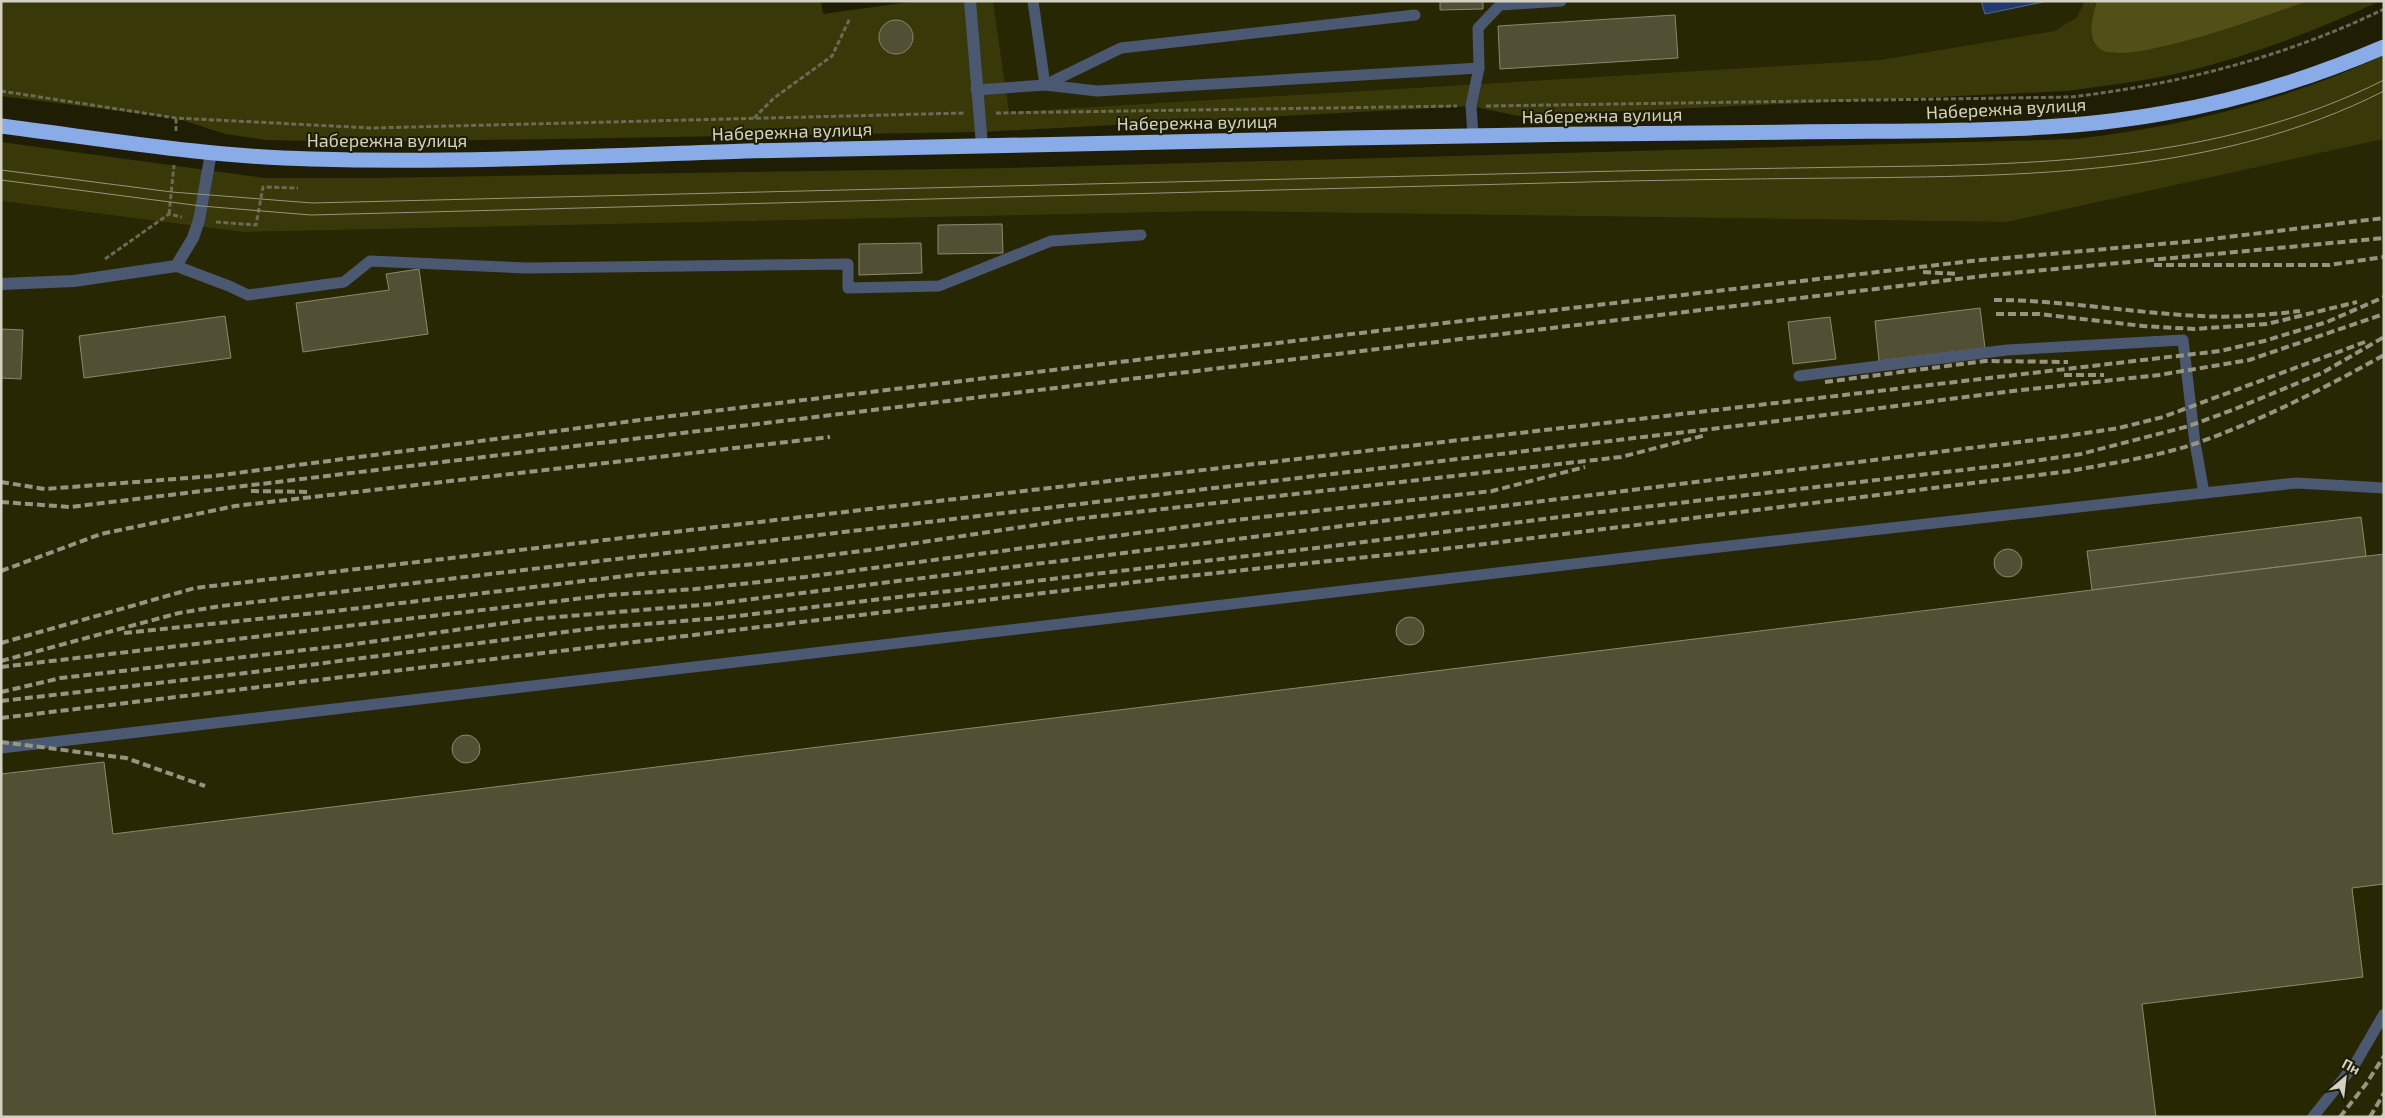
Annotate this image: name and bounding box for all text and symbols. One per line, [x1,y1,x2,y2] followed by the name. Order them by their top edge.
[1925,93,2087,123] street label: Набережна вулиця
[1521,103,1683,127] street label: Набережна вулиця
[1116,110,1278,134] street label: Набережна вулиця
[711,117,873,145] street label: Набережна вулиця
[307,129,467,151] street label: Набережна вулиця
[2320,1053,2370,1103] north arrow
[2339,1054,2363,1078] text: Пн

